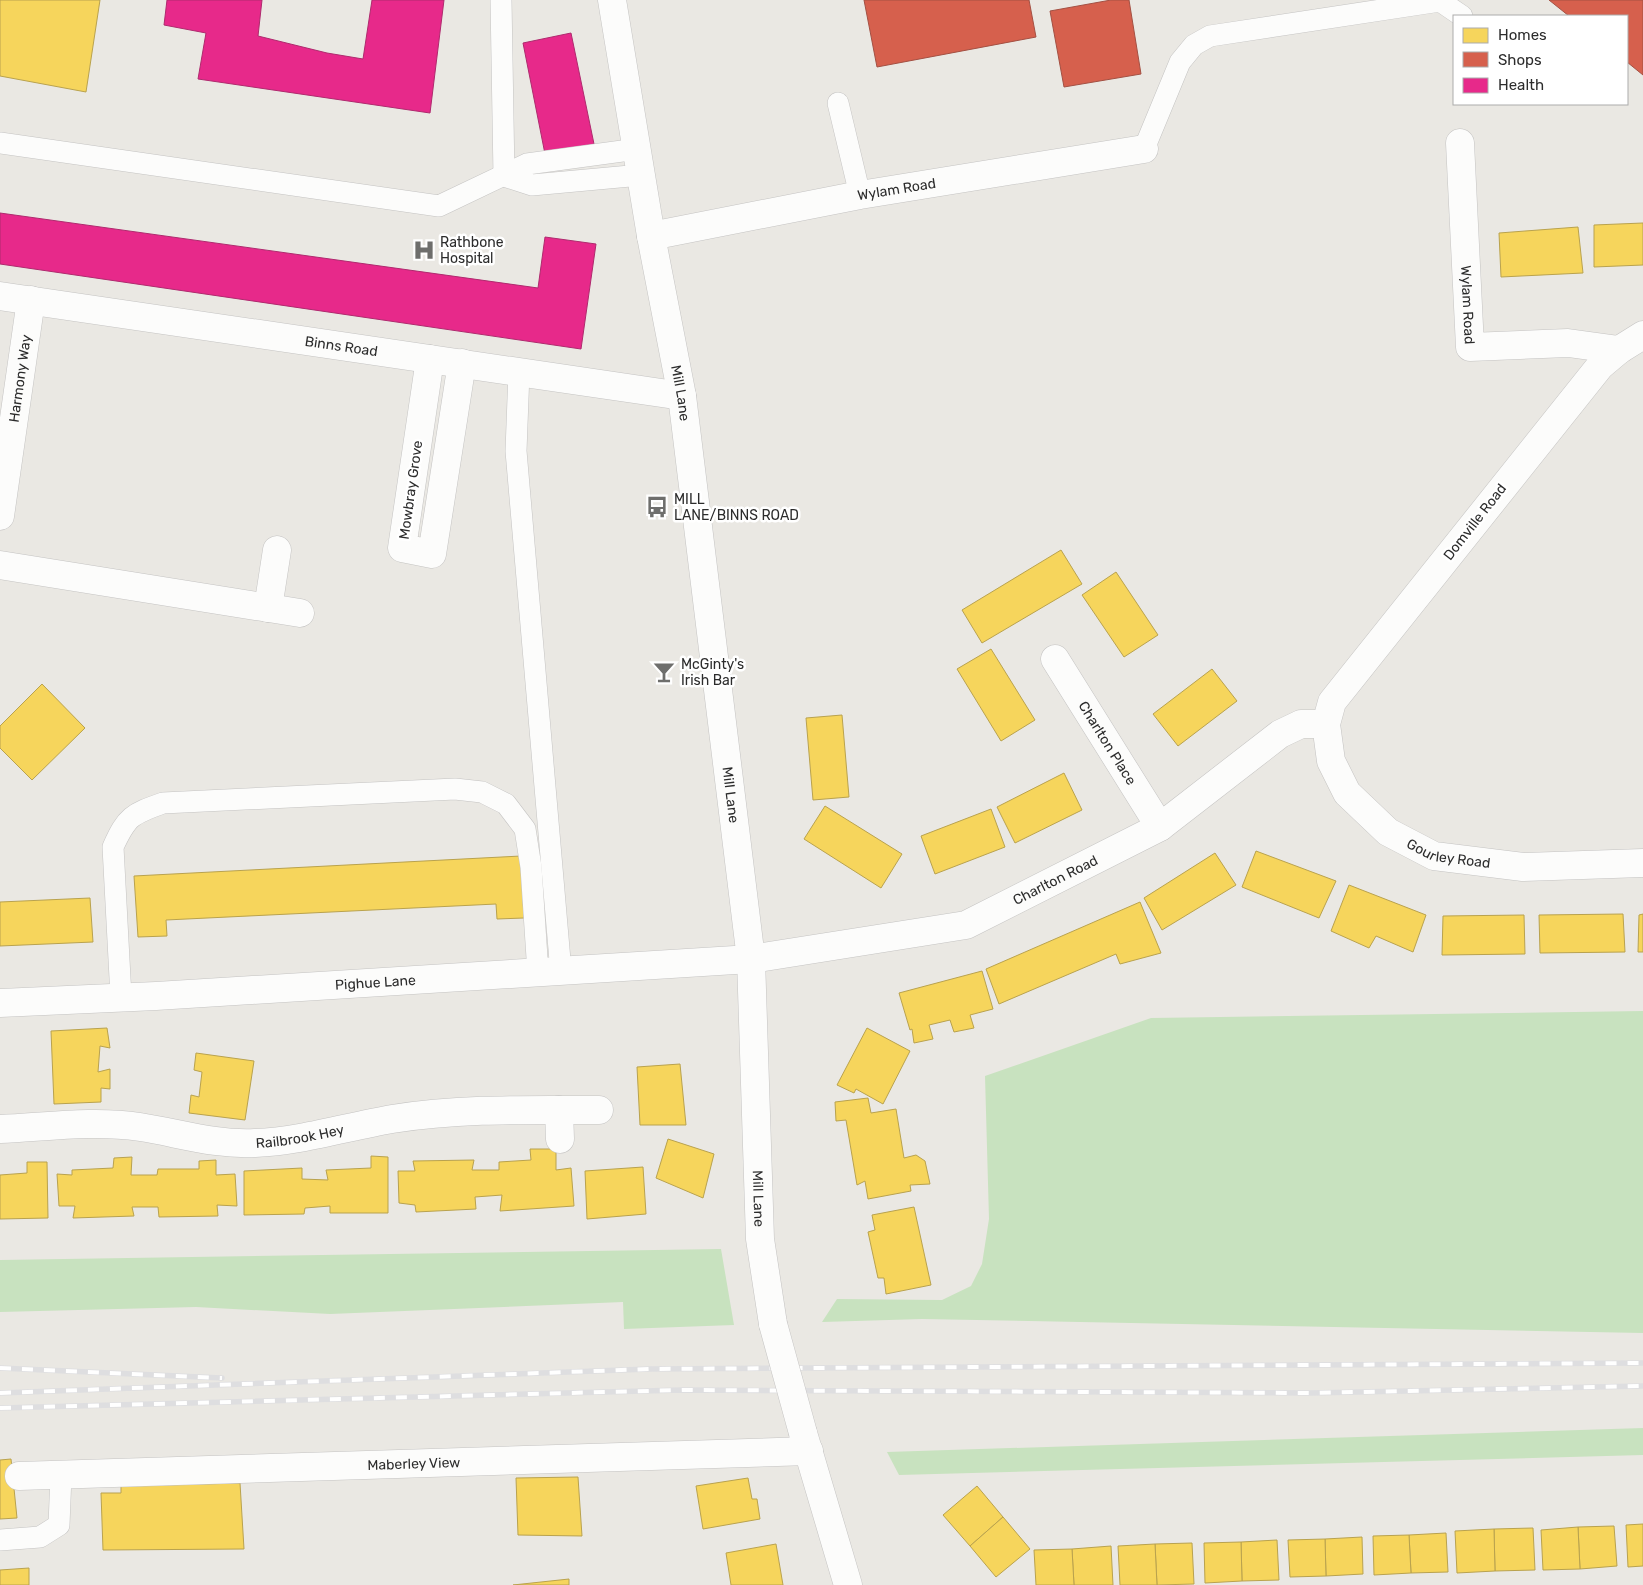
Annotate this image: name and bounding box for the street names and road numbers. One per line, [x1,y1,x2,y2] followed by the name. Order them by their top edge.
[856,174,937,204] street label: Wylam Road
[1458,265,1478,345] street label: Wylam Road
[304,332,379,360] street label: Binns Road
[5,333,34,423] street label: Harmony Way
[668,363,694,422] street label: Mill Lane
[396,439,426,541] street label: Mowbray Grove
[1440,480,1510,564] street label: Domville Road
[1075,698,1140,788] street label: Charlton Place
[719,766,743,824] street label: Mill Lane
[1404,835,1491,871] street label: Gourley Road
[1010,851,1101,908] street label: Charlton Road
[334,971,417,993] street label: Pighue Lane
[255,1121,346,1151] street label: Railbrook Hey
[749,1170,768,1227] street label: Mill Lane
[367,1454,461,1473] street label: Maberley View

